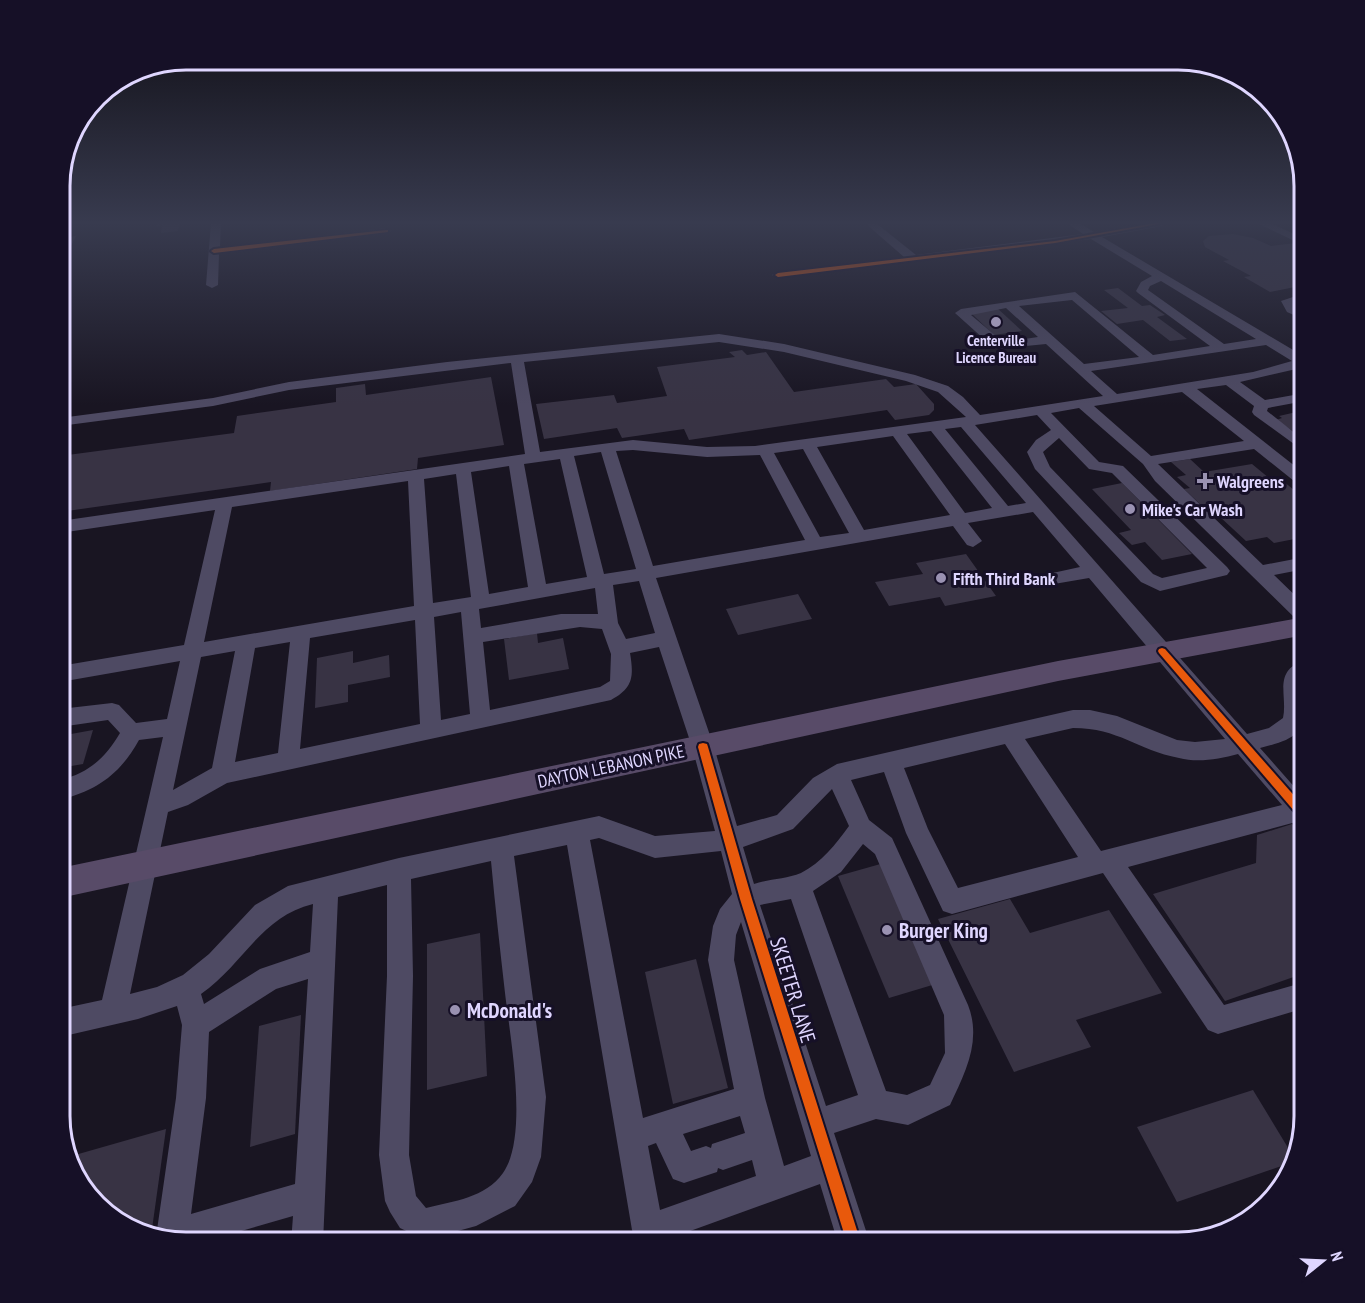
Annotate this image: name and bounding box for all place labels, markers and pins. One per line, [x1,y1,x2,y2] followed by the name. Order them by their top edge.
[989,315,1003,329] marker: Centerville Licence Bureau
[956,331,1036,367] place label: Centerville Licence Bureau
[1216,470,1284,493] place label: Walgreens
[1198,474,1212,488] marker: Walgreens
[1142,498,1243,521] place label: Mike's Car Wash
[1123,502,1137,516] marker: Mike's Car Wash
[953,567,1056,590] place label: Fifth Third Bank
[934,571,948,585] marker: Fifth Third Bank
[899,917,988,944] place label: Burger King
[880,923,894,937] marker: Burger King
[467,997,552,1024] place label: McDonald's
[448,1003,462,1017] marker: McDonald's

